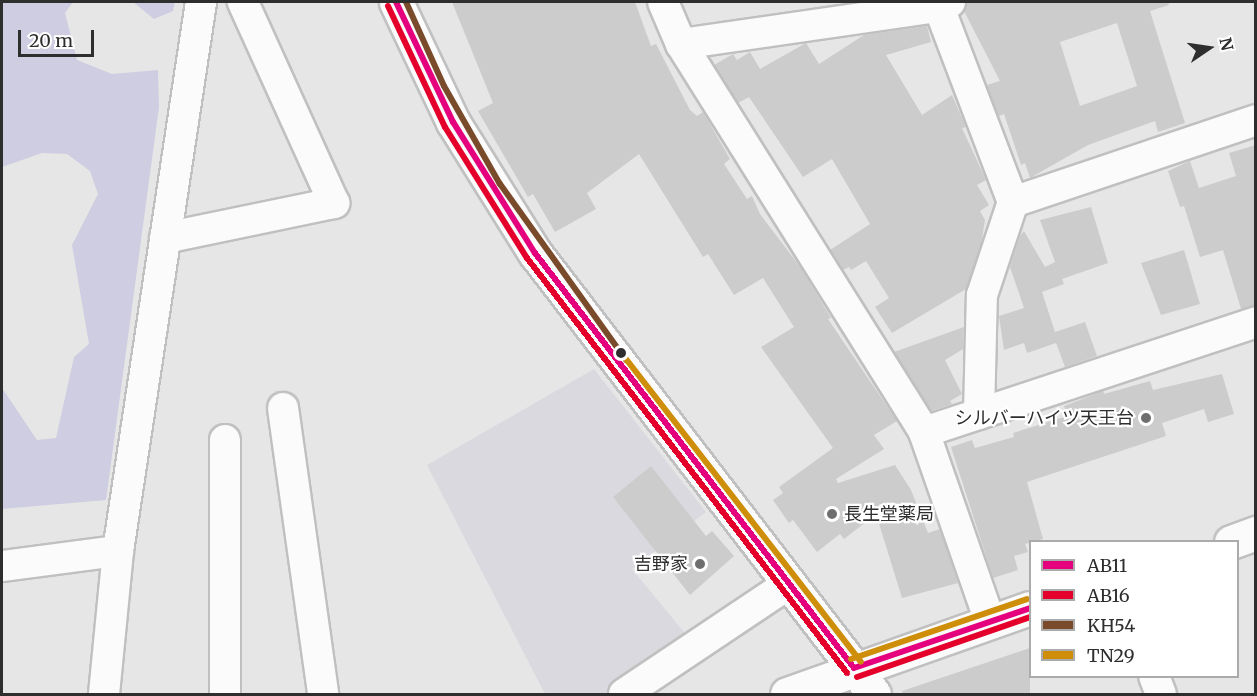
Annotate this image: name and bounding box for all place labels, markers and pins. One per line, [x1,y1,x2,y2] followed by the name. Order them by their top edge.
[615,347,627,359] unlabelled marker
[954,407,1134,429] place label: シルバーハイツ天王台
[1139,411,1153,425] marker: シルバーハイツ天王台
[844,503,934,525] place label: 長生堂薬局
[825,507,839,521] marker: 長生堂薬局
[634,553,688,575] place label: 吉野家
[693,557,707,571] marker: 吉野家

